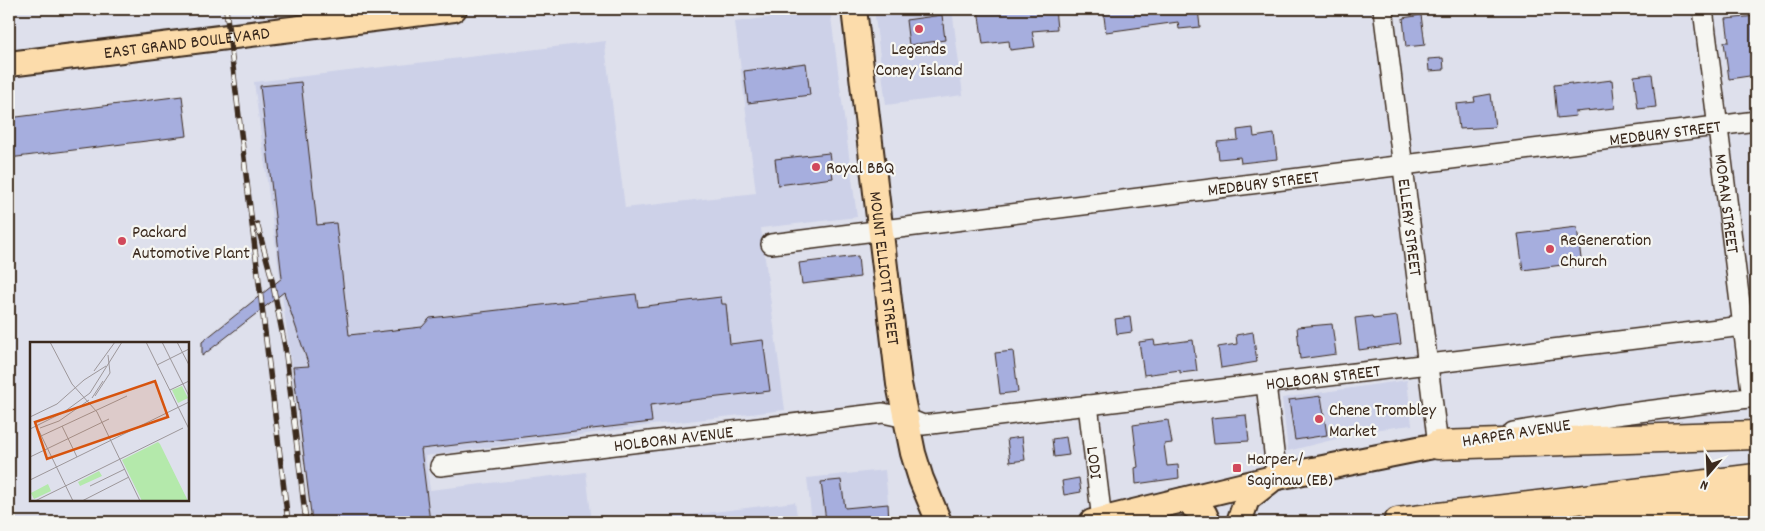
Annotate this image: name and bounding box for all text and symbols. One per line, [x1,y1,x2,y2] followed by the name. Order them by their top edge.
[103,22,271,67] street label: EAST GRAND BOULEVARD
[913,23,925,35] marker: Legends Coney Island
[875,38,963,84] place label: Legends Coney Island
[1608,115,1723,154] street label: MEDBURY STREET
[1706,153,1744,255] street label: MORAN STREET
[826,157,894,182] place label: Royal BBQ
[810,161,822,173] marker: Royal BBQ
[1206,166,1321,204] street label: MEDBURY STREET
[1390,177,1427,278] street label: ELLERY STREET
[861,190,904,347] street label: MOUNT ELLIOTT STREET
[132,221,250,267] place label: Packard Automotive Plant
[1560,229,1651,275] place label: ReGeneration Church
[116,235,128,247] marker: Packard Automotive Plant
[1544,243,1556,255] marker: ReGeneration Church
[30,342,189,501] inset map
[1265,360,1382,398] street label: HOLBORN STREET
[1329,399,1437,445] place label: Chene Trombley Market
[1313,413,1325,425] marker: Chene Trombley Market
[1460,414,1572,455] street label: HARPER AVENUE
[613,421,735,460] street label: HOLBORN AVENUE
[1078,445,1107,481] street label: LODI
[1247,448,1333,494] place label: Harper / Saginaw (EB)
[1682,448,1732,498] north arrow
[1231,462,1243,474] marker: Harper / Saginaw (EB)
[1698,474,1711,495] text: N

